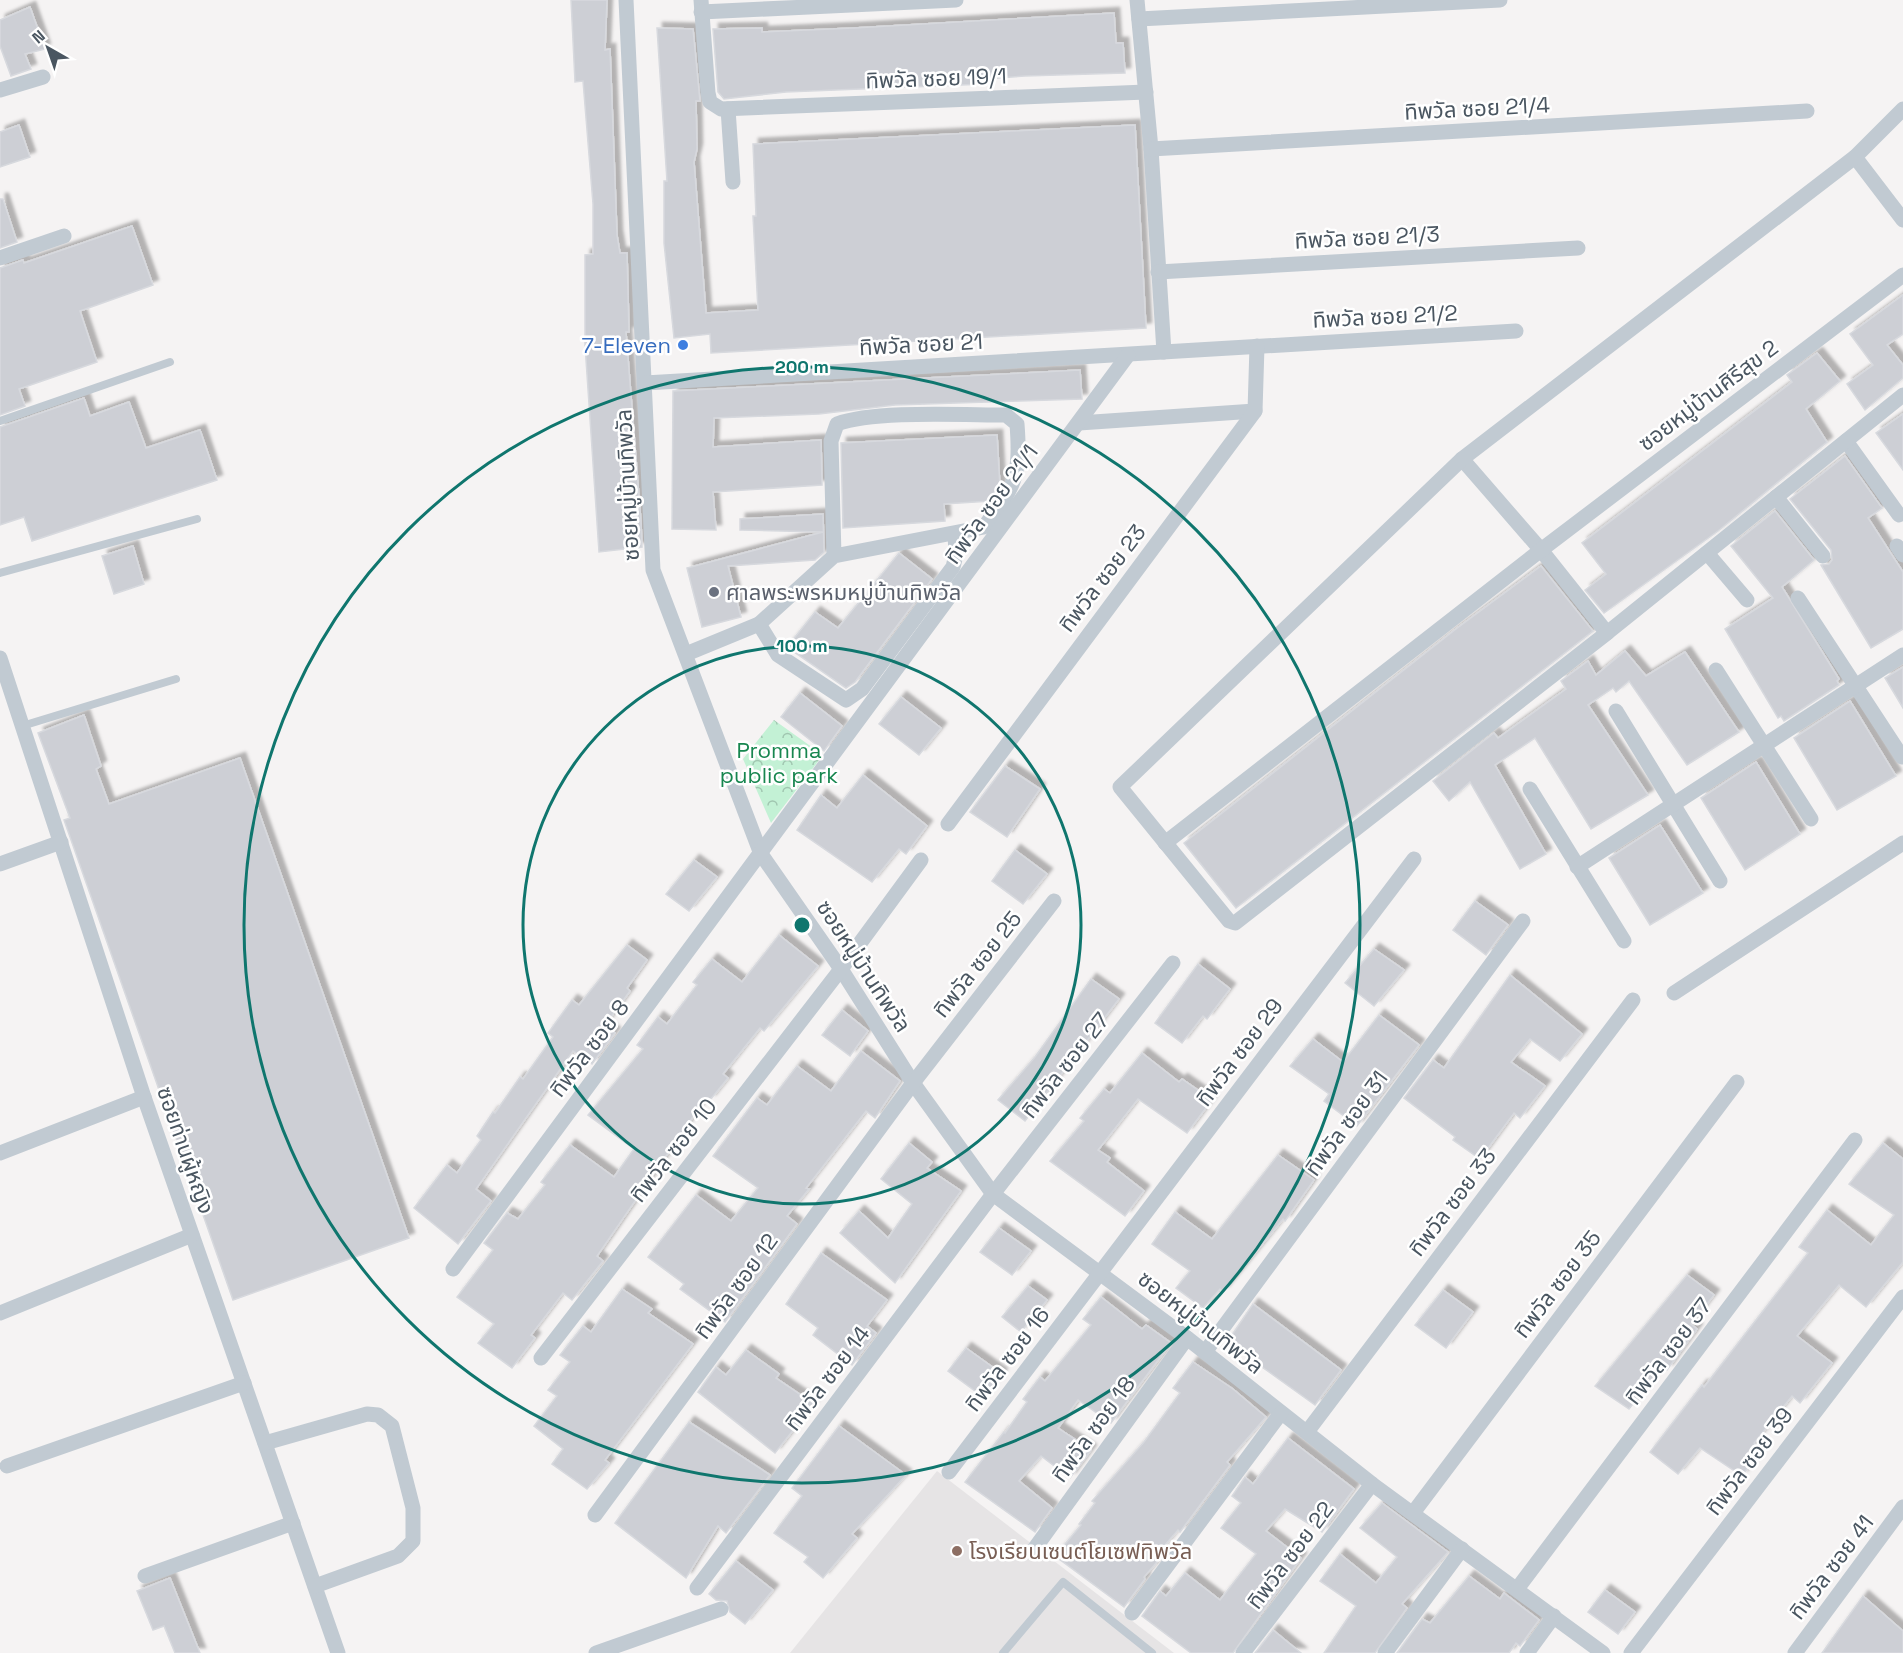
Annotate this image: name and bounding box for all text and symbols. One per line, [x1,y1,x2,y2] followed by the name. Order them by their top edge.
[18,18,78,78] north arrow
[28,25,50,48] text: N
[865,62,1007,94] street label: ทิพวัล ซอย 19/1
[1404,90,1551,126] street label: ทิพวัล ซอย 21/4
[1294,219,1440,255] street label: ทิพวัล ซอย 21/3
[1312,298,1458,334] street label: ทิพวัล ซอย 21/2
[858,327,984,361] street label: ทิพวัล ซอย 21
[582,331,671,359] place label: 7-Eleven
[1632,333,1784,457] street label: ซอยหมู่บ้านศิรีสุข 2
[676,338,690,352] marker: 7-Eleven
[775,355,829,378] text: 200 m
[609,408,645,562] street label: ซอยหมู่บ้านทิพวัล
[938,439,1044,569] street label: ทิพวัล ซอย 21/1
[1052,519,1152,637] street label: ทิพวัล ซอย 23
[726,578,961,606] place label: ศาลพระพรหมหมู่บ้านทิพวัล
[707,585,721,599] marker: ศาลพระพรหมหมู่บ้านทิพวัล
[776,634,828,657] text: 100 m
[720,736,838,789] park label: Promma public park
[811,895,917,1037] street label: ซอยหมู่บ้านทิพวัล
[927,905,1027,1023] street label: ทิพวัล ซอย 25
[792,915,812,935] centre of rings
[1189,992,1289,1112] street label: ทิพวัล ซอย 29
[543,994,635,1102] street label: ทิพวัล ซอย 8
[1015,1006,1115,1124] street label: ทิพวัล ซอย 27
[1298,1065,1394,1181] street label: ทิพวัล ซอย 31
[151,1083,221,1217] street label: ซอยท่านผู้หญิง
[624,1092,722,1208] street label: ทิพวัล ซอย 10
[1402,1143,1502,1261] street label: ทิพวัล ซอย 33
[1507,1225,1607,1343] street label: ทิพวัล ซอย 35
[688,1228,784,1344] street label: ทิพวัล ซอย 12
[1132,1264,1270,1380] street label: ซอยหมู่บ้านทิพวัล
[1619,1292,1717,1410] street label: ทิพวัล ซอย 37
[959,1301,1055,1417] street label: ทิพวัล ซอย 16
[778,1320,876,1436] street label: ทิพวัล ซอย 14
[1045,1371,1141,1487] street label: ทิพวัล ซอย 18
[1699,1401,1799,1521] street label: ทิพวัล ซอย 39
[1240,1496,1340,1614] street label: ทิพวัล ซอย 22
[1783,1509,1879,1625] street label: ทิพวัล ซอย 41
[969,1537,1192,1565] place label: โรงเรียนเซนต์โยเซฟทิพวัล
[950,1544,964,1558] marker: โรงเรียนเซนต์โยเซฟทิพวัล

